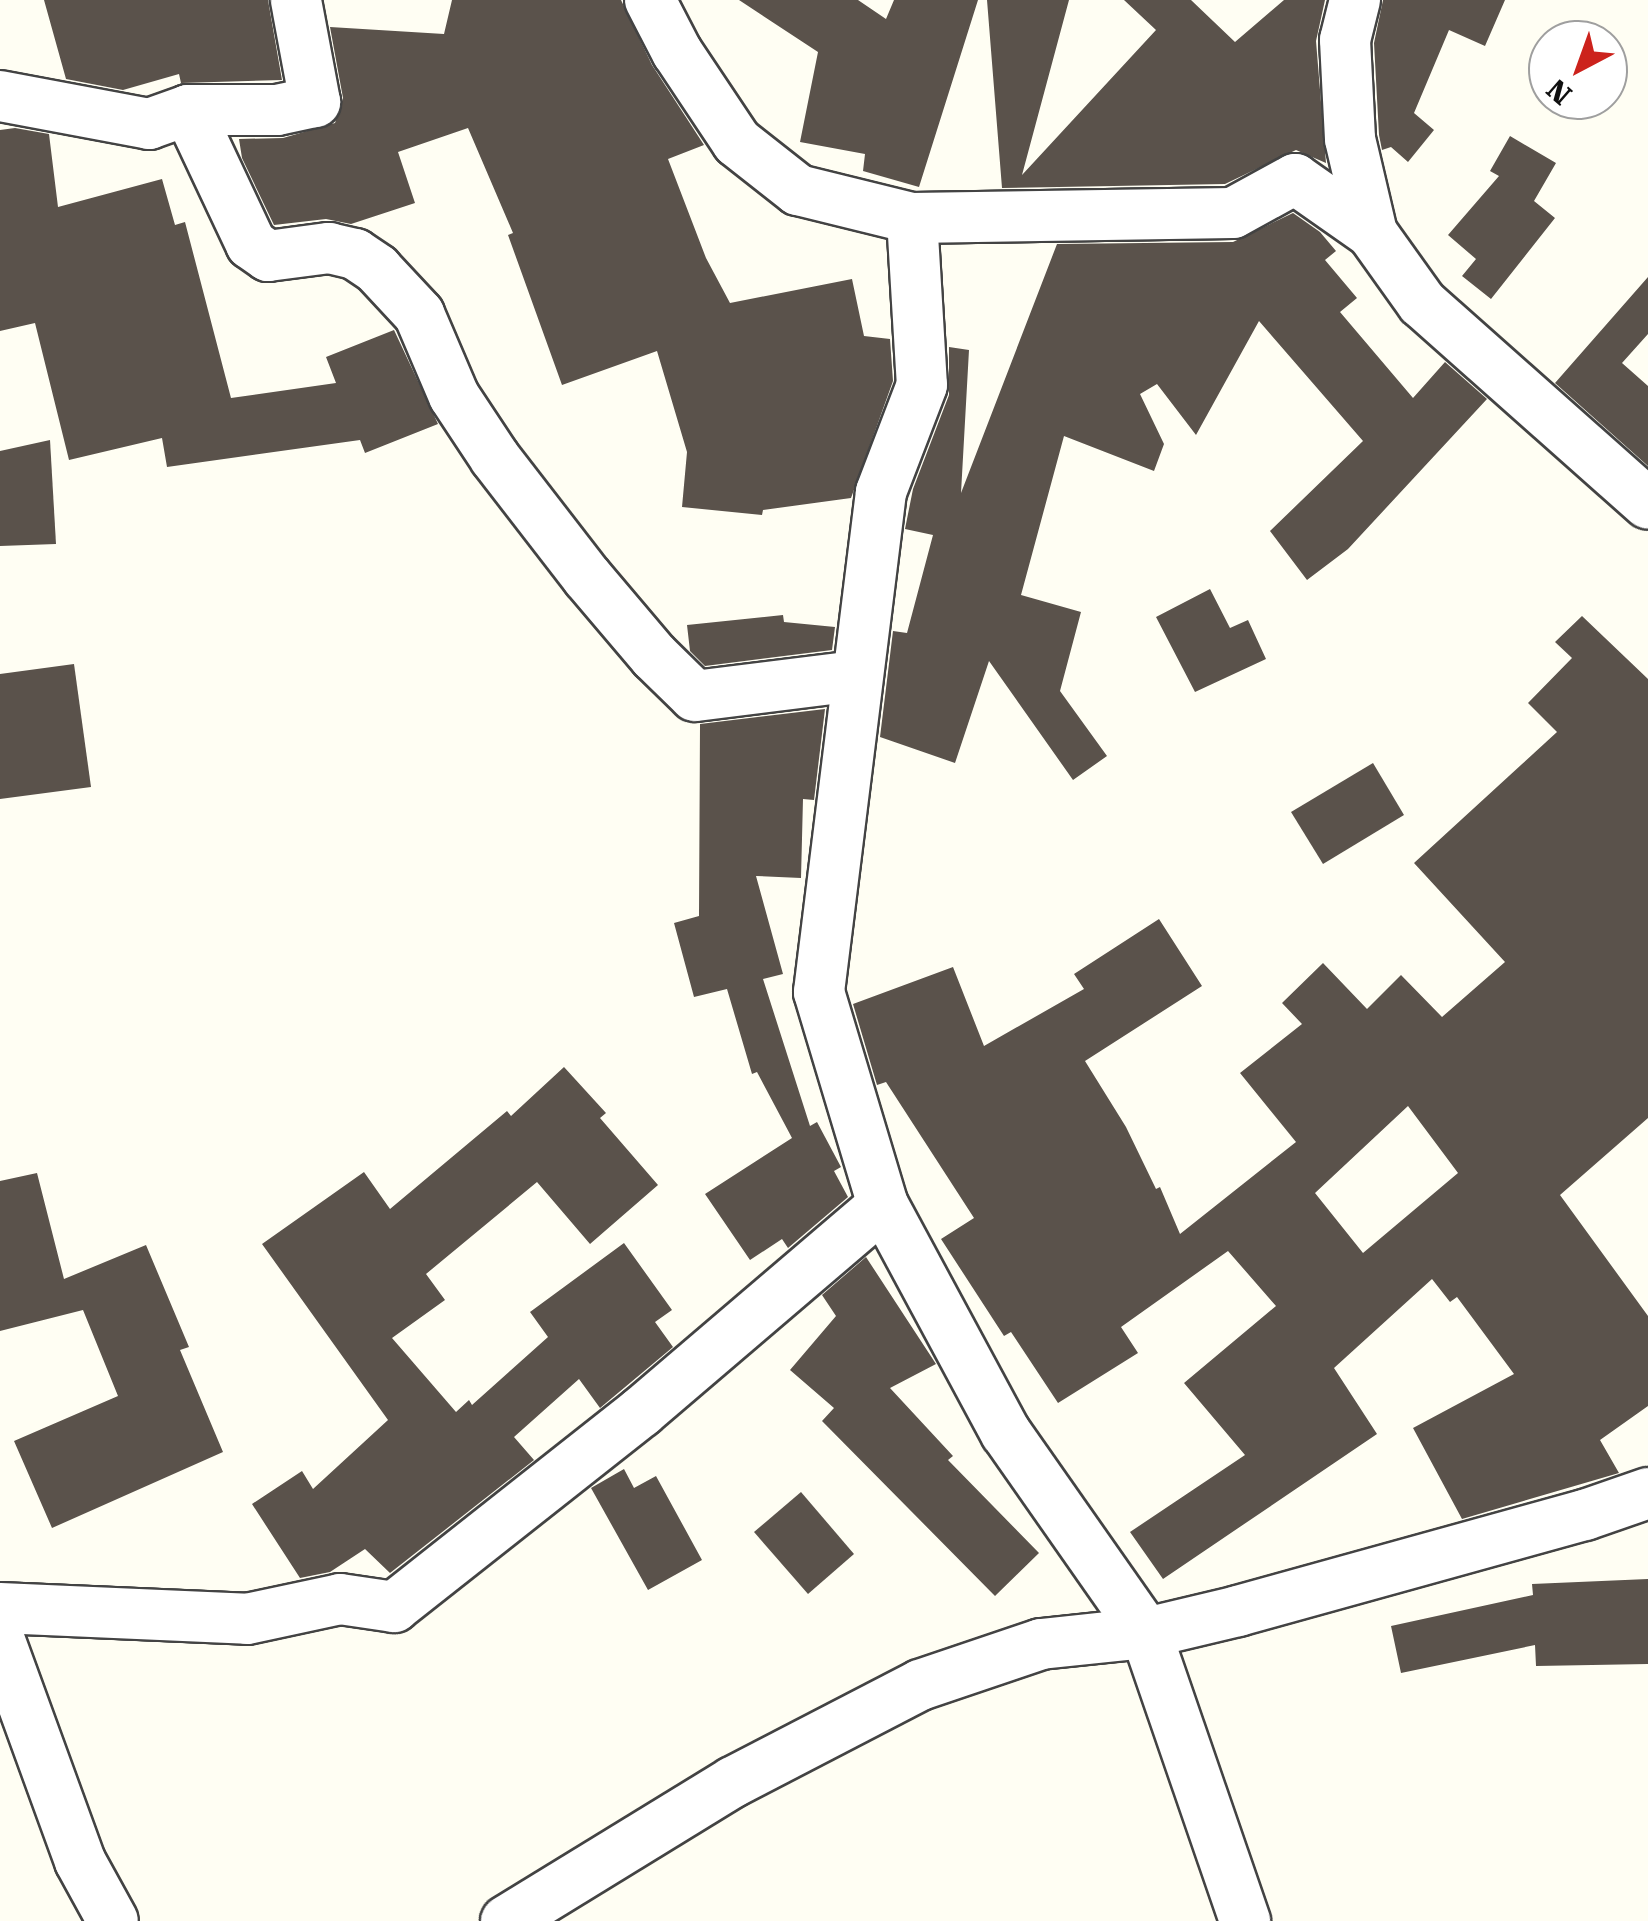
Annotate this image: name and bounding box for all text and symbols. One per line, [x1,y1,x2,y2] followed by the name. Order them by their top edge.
[1528,20,1628,120] north arrow
[1540,72,1578,111] text: N

